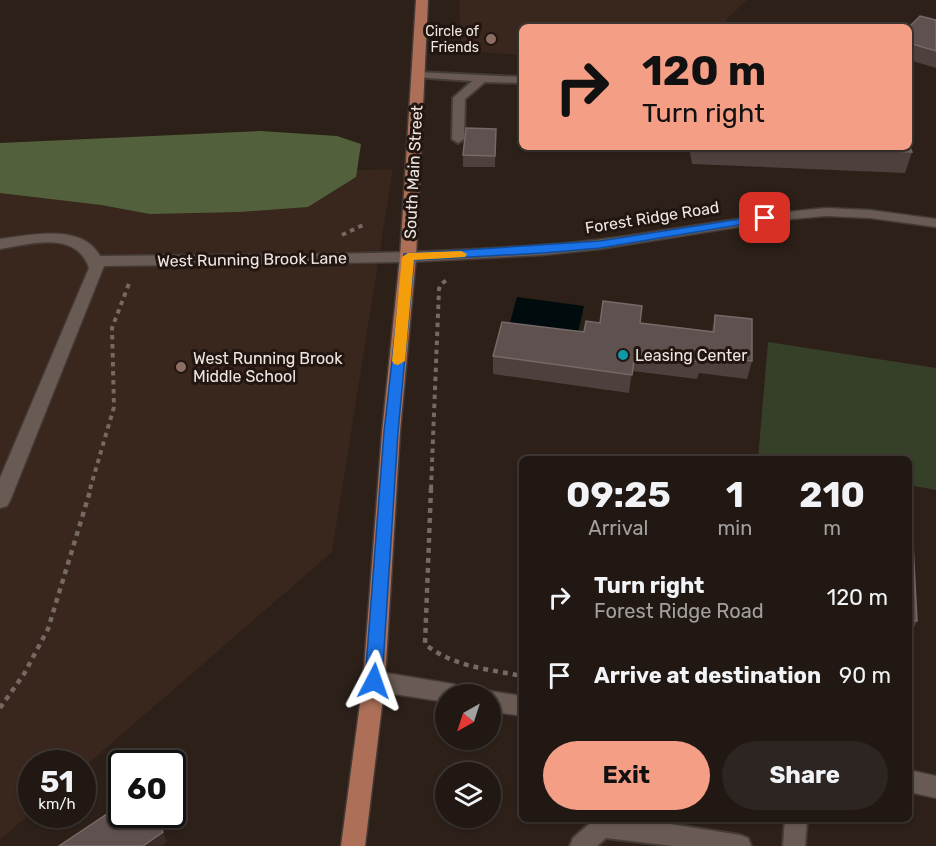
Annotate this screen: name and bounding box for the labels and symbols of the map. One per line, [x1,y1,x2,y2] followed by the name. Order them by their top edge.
[425,23,480,56] place label: Circle of Friends
[484,32,498,46] marker: Circle of Friends
[401,105,426,239] street label: South Main Street
[739,192,790,243] pin
[584,197,721,237] street label: Forest Ridge Road
[157,248,347,271] street label: West Running Brook Lane
[635,346,747,365] place label: Leasing Center
[616,348,630,362] marker: Leasing Center
[193,349,343,386] place label: West Running Brook Middle School
[174,360,188,374] marker: West Running Brook Middle School
[342,649,406,713] position arrow
[435,684,501,750] north arrow
[108,750,186,828] speed limit sign: 60

